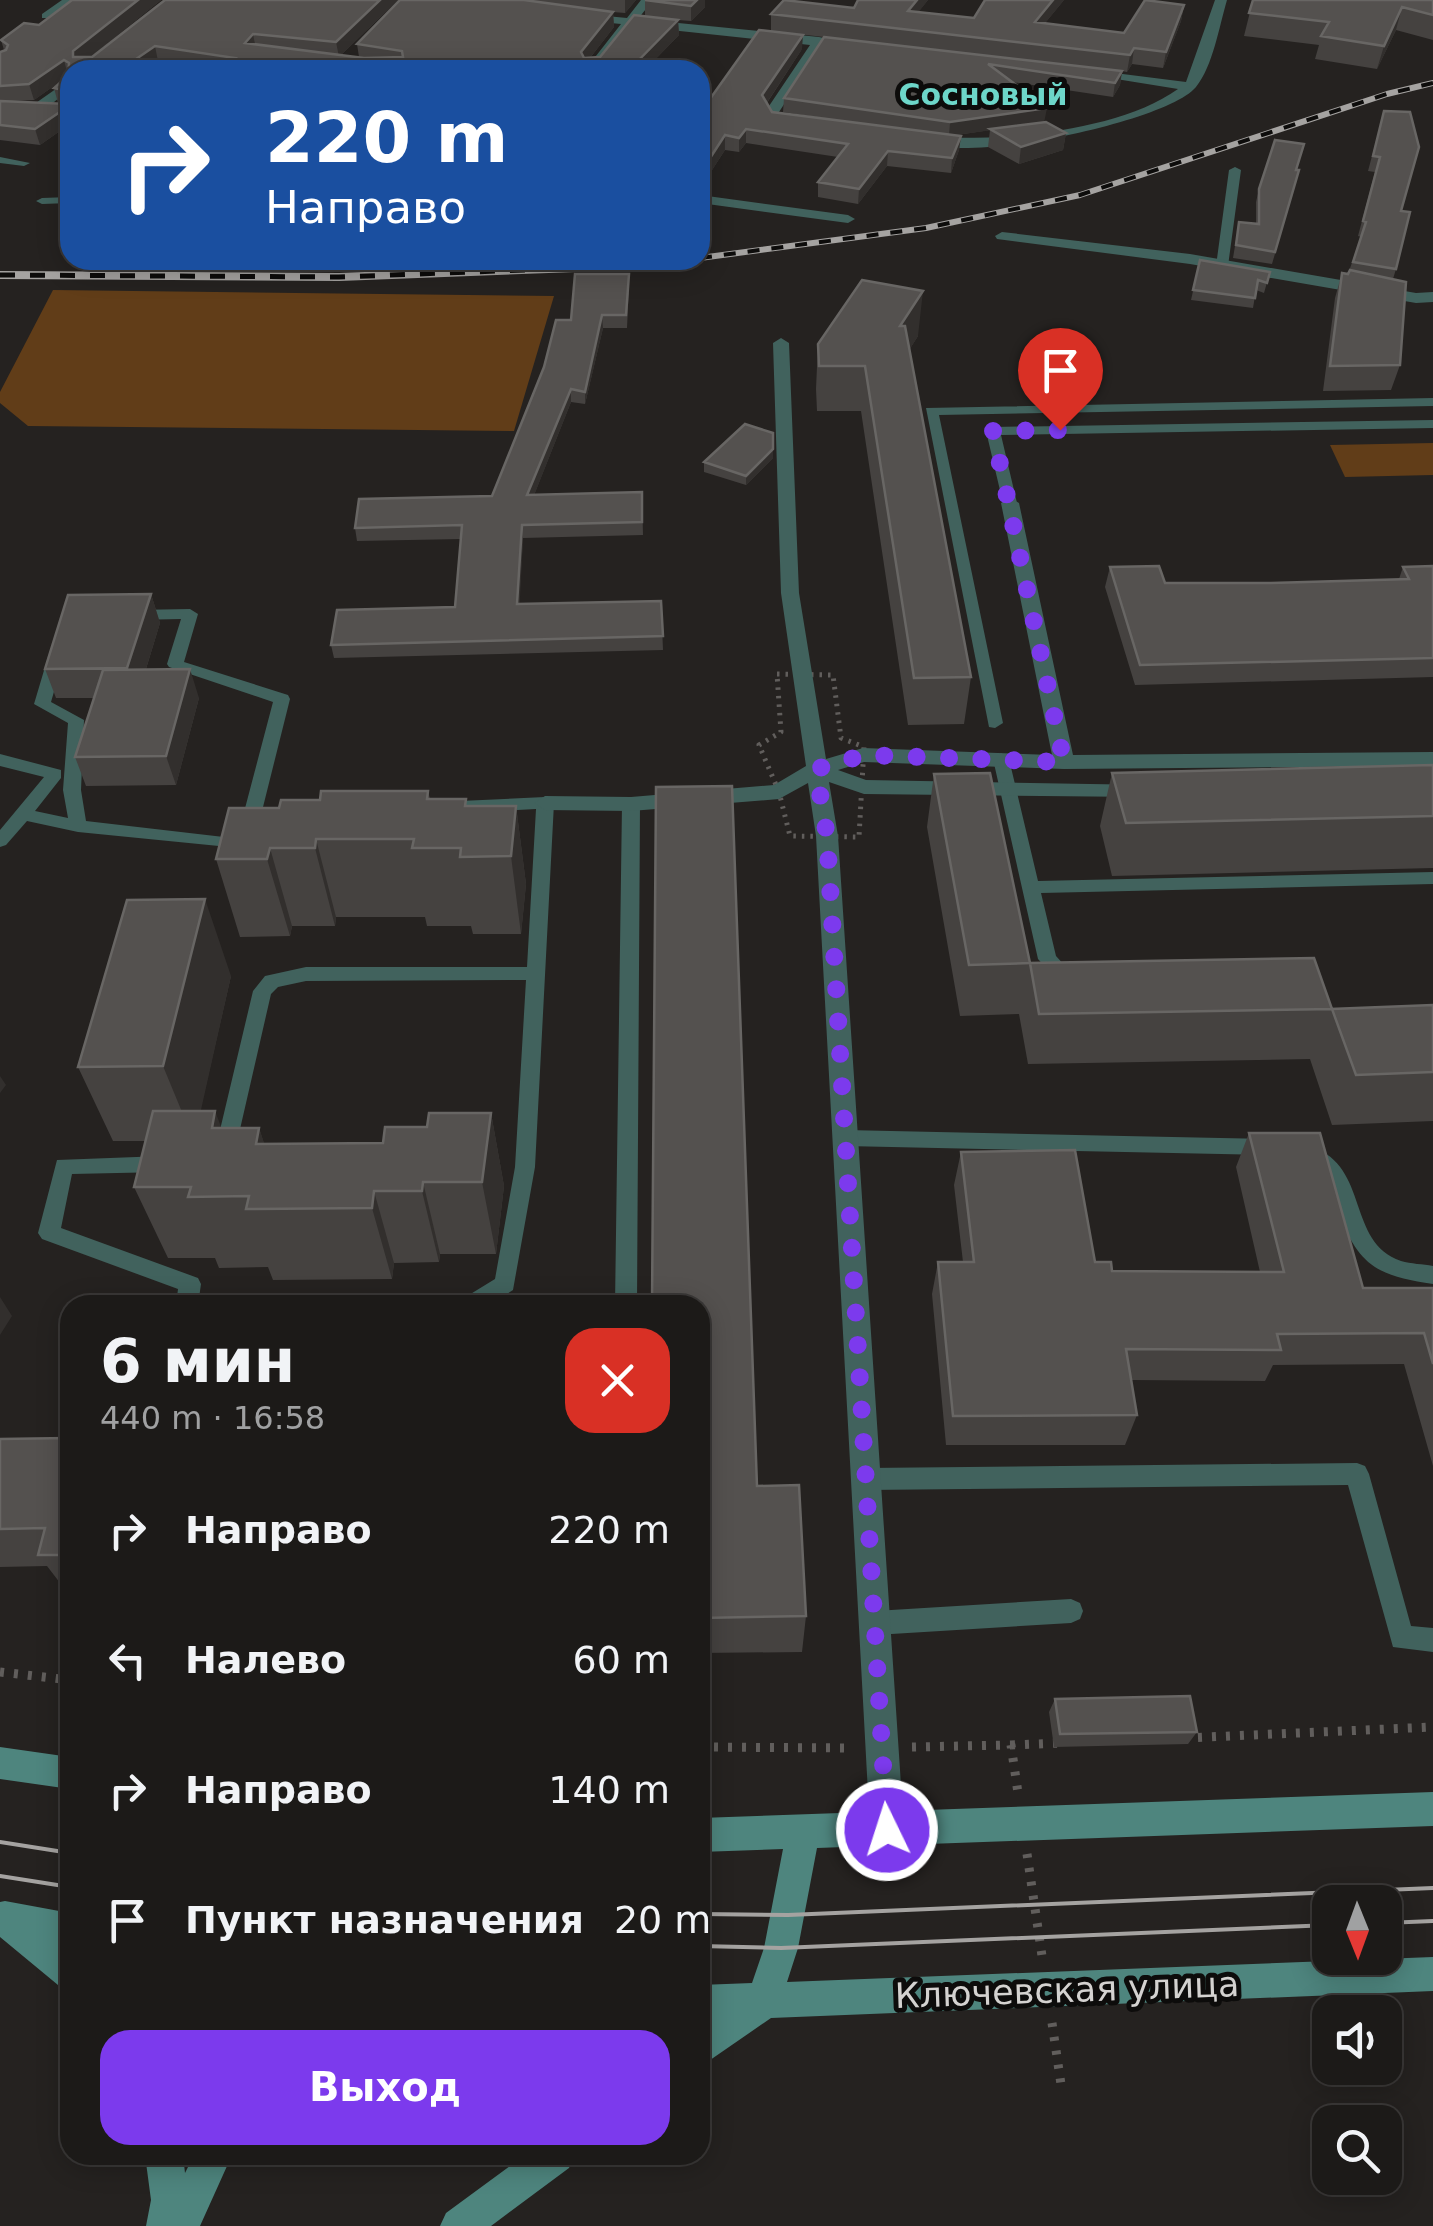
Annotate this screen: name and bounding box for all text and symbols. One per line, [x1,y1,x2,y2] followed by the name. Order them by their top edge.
[899,77,1067,112] district label: Сосновый
[265,97,508,179] text: 220 m
[100,100,230,230] icon: right
[265,181,466,234] text: Направо
[1018,328,1103,431] pin
[1033,343,1088,398] icon: arrive
[100,1326,295,1396] text: 6 мин
[565,1328,670,1433] button: close
[100,1399,325,1437] text: 440 m · 16:58
[100,1503,155,1558] icon: right
[185,1508,372,1552] text: Направо
[548,1508,670,1552] text: 220 m
[100,1633,155,1688] icon: left
[185,1638,346,1682] text: Налево
[573,1638,670,1682] text: 60 m
[100,1763,155,1818] icon: right
[185,1768,372,1812] text: Направо
[548,1768,670,1812] text: 140 m
[835,1778,939,1882] position arrow
[1312,1885,1402,1975] north arrow
[1312,1885,1402,2195] map controls
[100,1893,155,1948] icon: arrive
[185,1898,584,1942] text: Пункт назначения
[614,1898,711,1942] text: 20 m
[894,1964,1240,2016] street label: Ключевская улица
[1312,1995,1402,2085] button: sound
[100,2030,670,2145] button: Выход
[1312,2105,1402,2195] button: search

